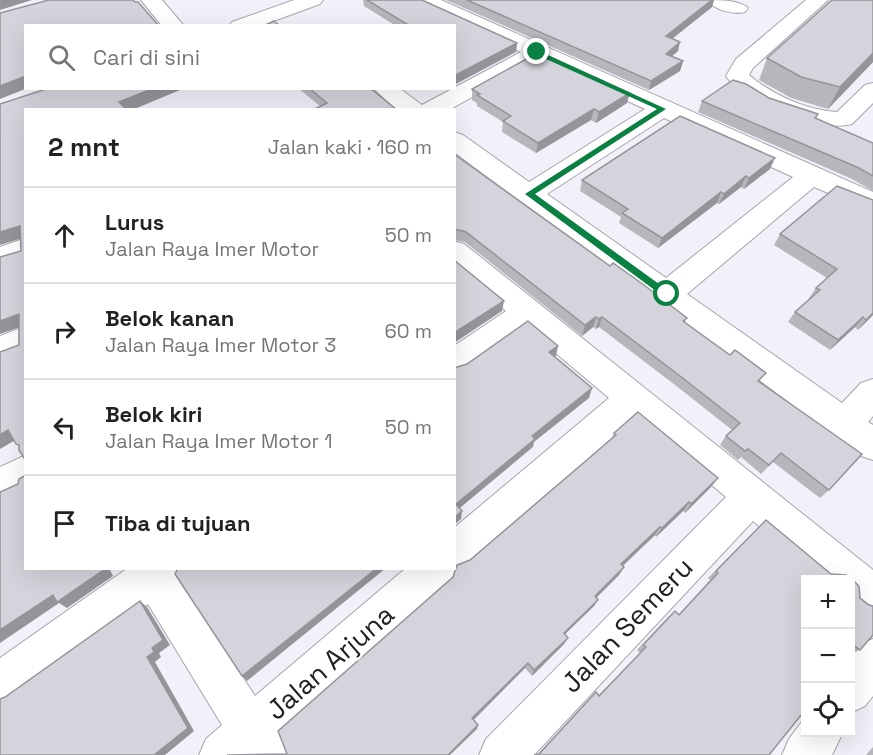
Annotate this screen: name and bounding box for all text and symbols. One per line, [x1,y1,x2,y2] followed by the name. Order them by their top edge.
[24,24,456,90] search box
[523,38,549,64] route end
[45,41,78,74] icon: search
[93,43,200,71] text: Cari di sini
[48,130,120,164] text: 2 mnt
[268,134,432,160] text: Jalan kaki · 160 m
[105,208,164,236] text: Lurus
[48,219,81,252] icon: ahead
[385,222,432,248] text: 50 m
[105,236,319,262] text: Jalan Raya Imer Motor
[653,280,679,306] route start
[105,304,234,332] text: Belok kanan
[48,315,81,348] icon: right
[385,318,432,344] text: 60 m
[105,332,336,358] text: Jalan Raya Imer Motor 3
[105,400,202,428] text: Belok kiri
[48,411,81,444] icon: left
[385,414,432,440] text: 50 m
[105,428,333,454] text: Jalan Raya Imer Motor 1
[48,507,81,540] icon: arrive
[105,509,251,537] text: Tiba di tujuan
[554,550,700,700] street label: Jalan Semeru
[801,575,855,737] map controls
[801,575,855,629] button: +
[259,597,401,727] street label: Jalan Arjuna
[801,629,855,683] button: −
[801,683,855,737] button: locate

